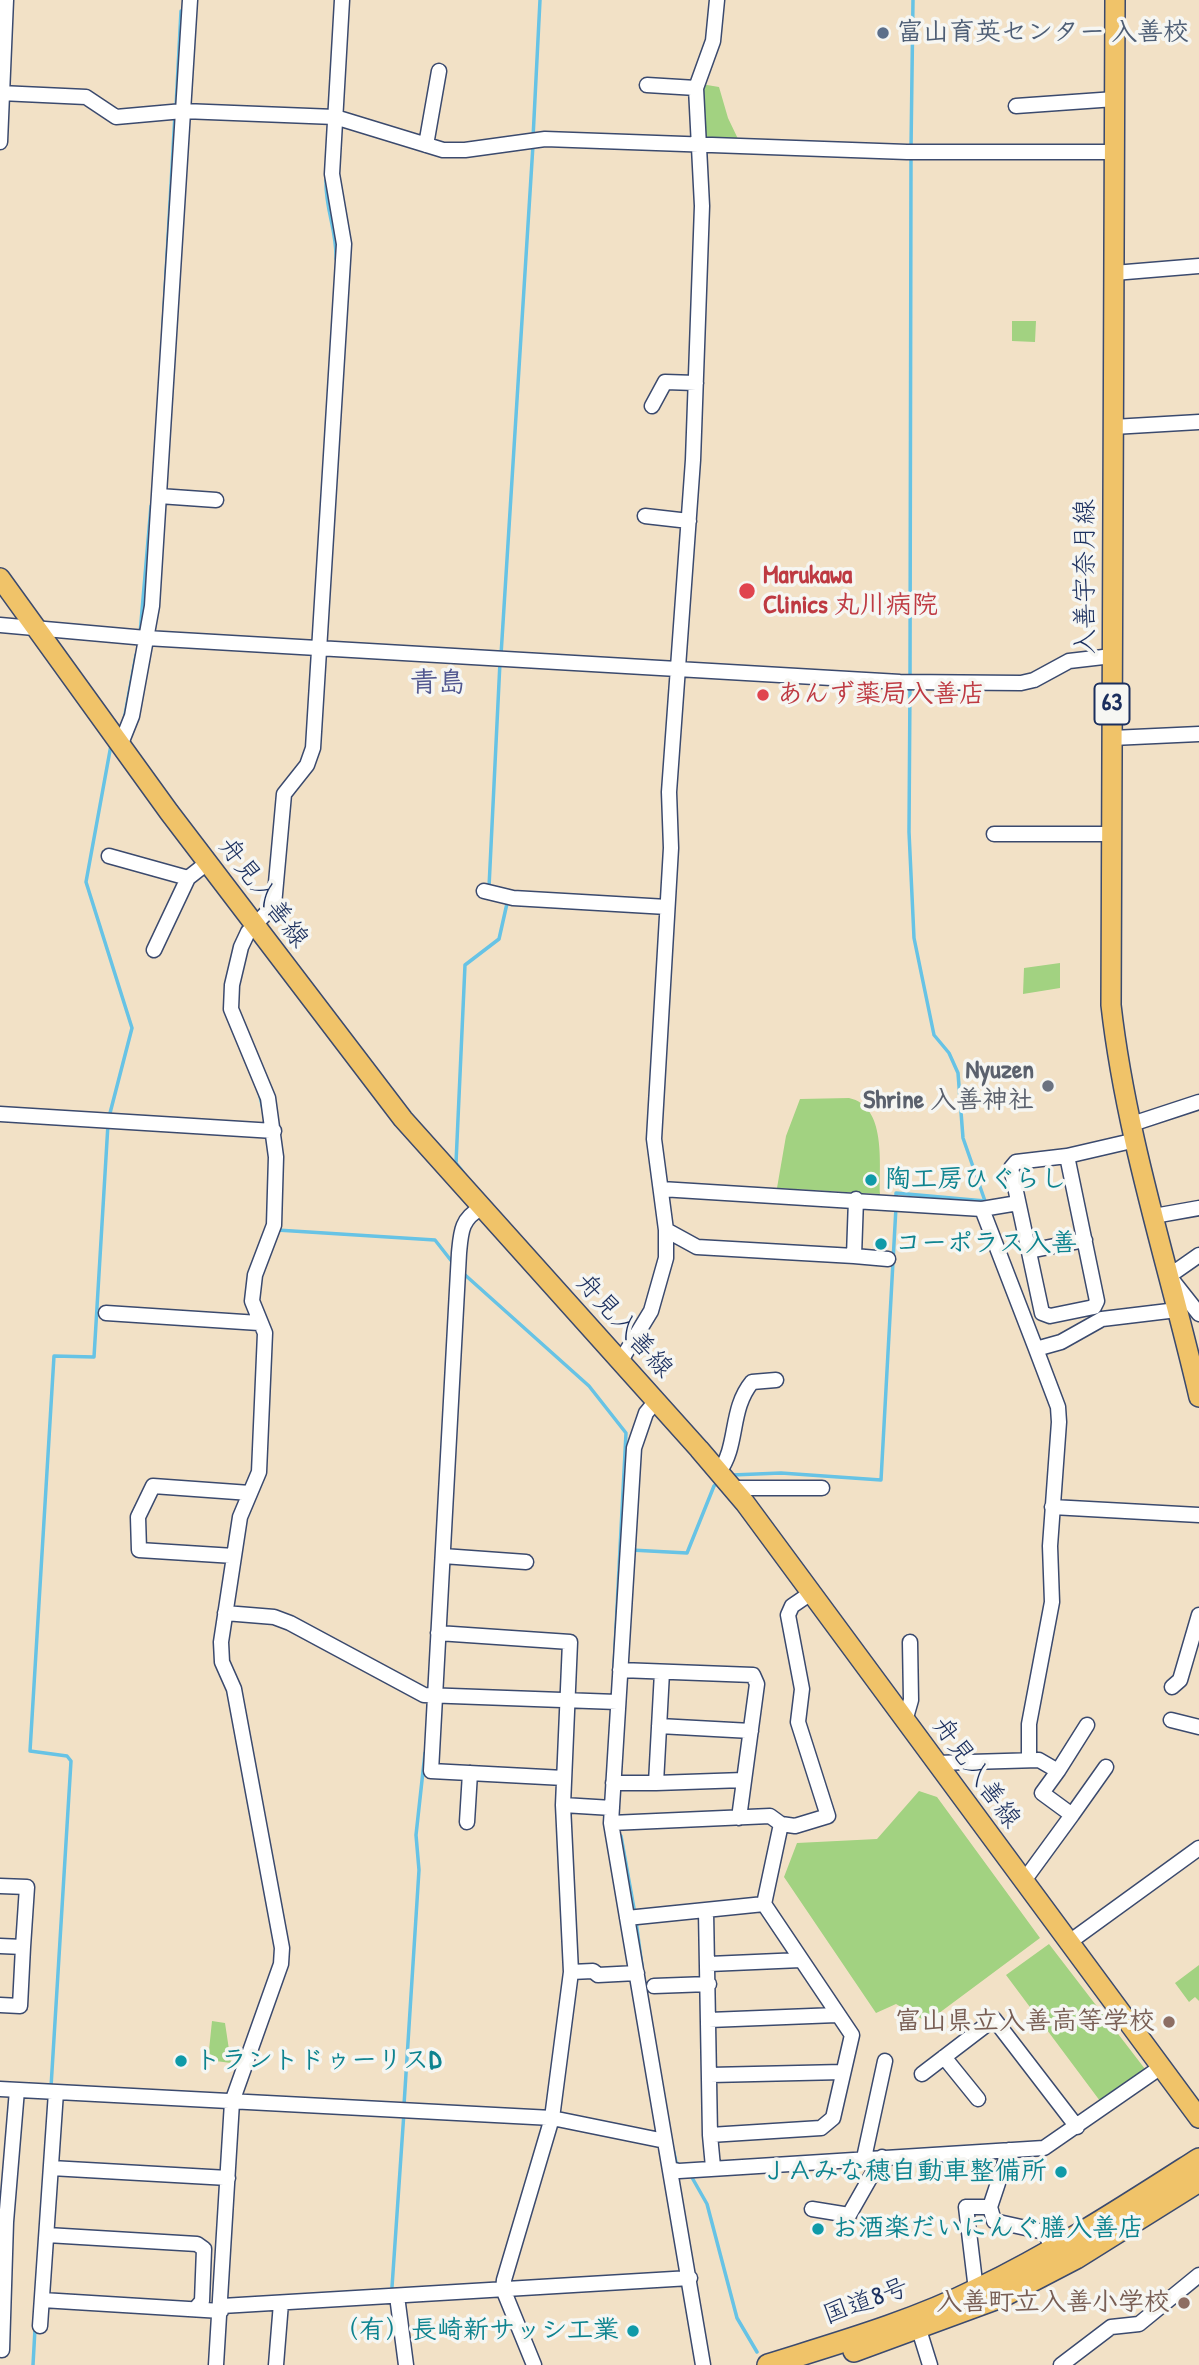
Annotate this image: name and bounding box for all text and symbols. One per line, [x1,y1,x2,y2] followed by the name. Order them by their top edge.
[897,17,1189,49] place label: 富山育英センター 入善校
[875,25,891,41] marker: 富山育英センター 入善校
[1070,499,1102,655] street label: 入善宇奈月線
[763,560,938,622] place label: Marukawa Clinics 丸川病院
[737,581,757,601] marker: Marukawa Clinics 丸川病院
[410,667,466,701] district label: 青島
[777,679,985,711] place label: あんず薬局入善店
[1094,684,1130,724] road number: 63
[755,687,771,703] marker: あんず薬局入善店
[211,832,315,954] street label: 舟見入善線
[863,1055,1034,1116] place label: Nyuzen Shrine 入善神社
[1040,1078,1056,1094] marker: Nyuzen Shrine 入善神社
[885,1164,1067,1196] place label: 陶工房ひぐらし
[863,1172,879,1188] marker: 陶工房ひぐらし
[895,1228,1077,1260] place label: コーポラス入善
[873,1236,889,1252] marker: コーポラス入善
[569,1267,679,1385] street label: 舟見入善線
[925,1711,1027,1835] street label: 舟見入善線
[895,2006,1155,2038] place label: 富山県立入善高等学校
[1161,2014,1177,2030] marker: 富山県立入善高等学校
[195,2045,441,2077] place label: トラントドゥーリスD
[173,2053,189,2069] marker: トラントドゥーリスD
[761,2156,1047,2188] place label: ＪＡみな穂自動車整備所
[1053,2164,1069,2180] marker: ＪＡみな穂自動車整備所
[832,2213,1144,2245] place label: お酒楽だいにんぐ膳入善店
[810,2221,826,2237] marker: お酒楽だいにんぐ膳入善店
[819,2272,913,2332] street label: 国道8号
[936,2287,1170,2319] place label: 入善町立入善小学校
[1176,2295,1192,2311] marker: 入善町立入善小学校
[333,2315,619,2347] place label: （有）長崎新サッシ工業
[625,2323,641,2339] marker: （有）長崎新サッシ工業

